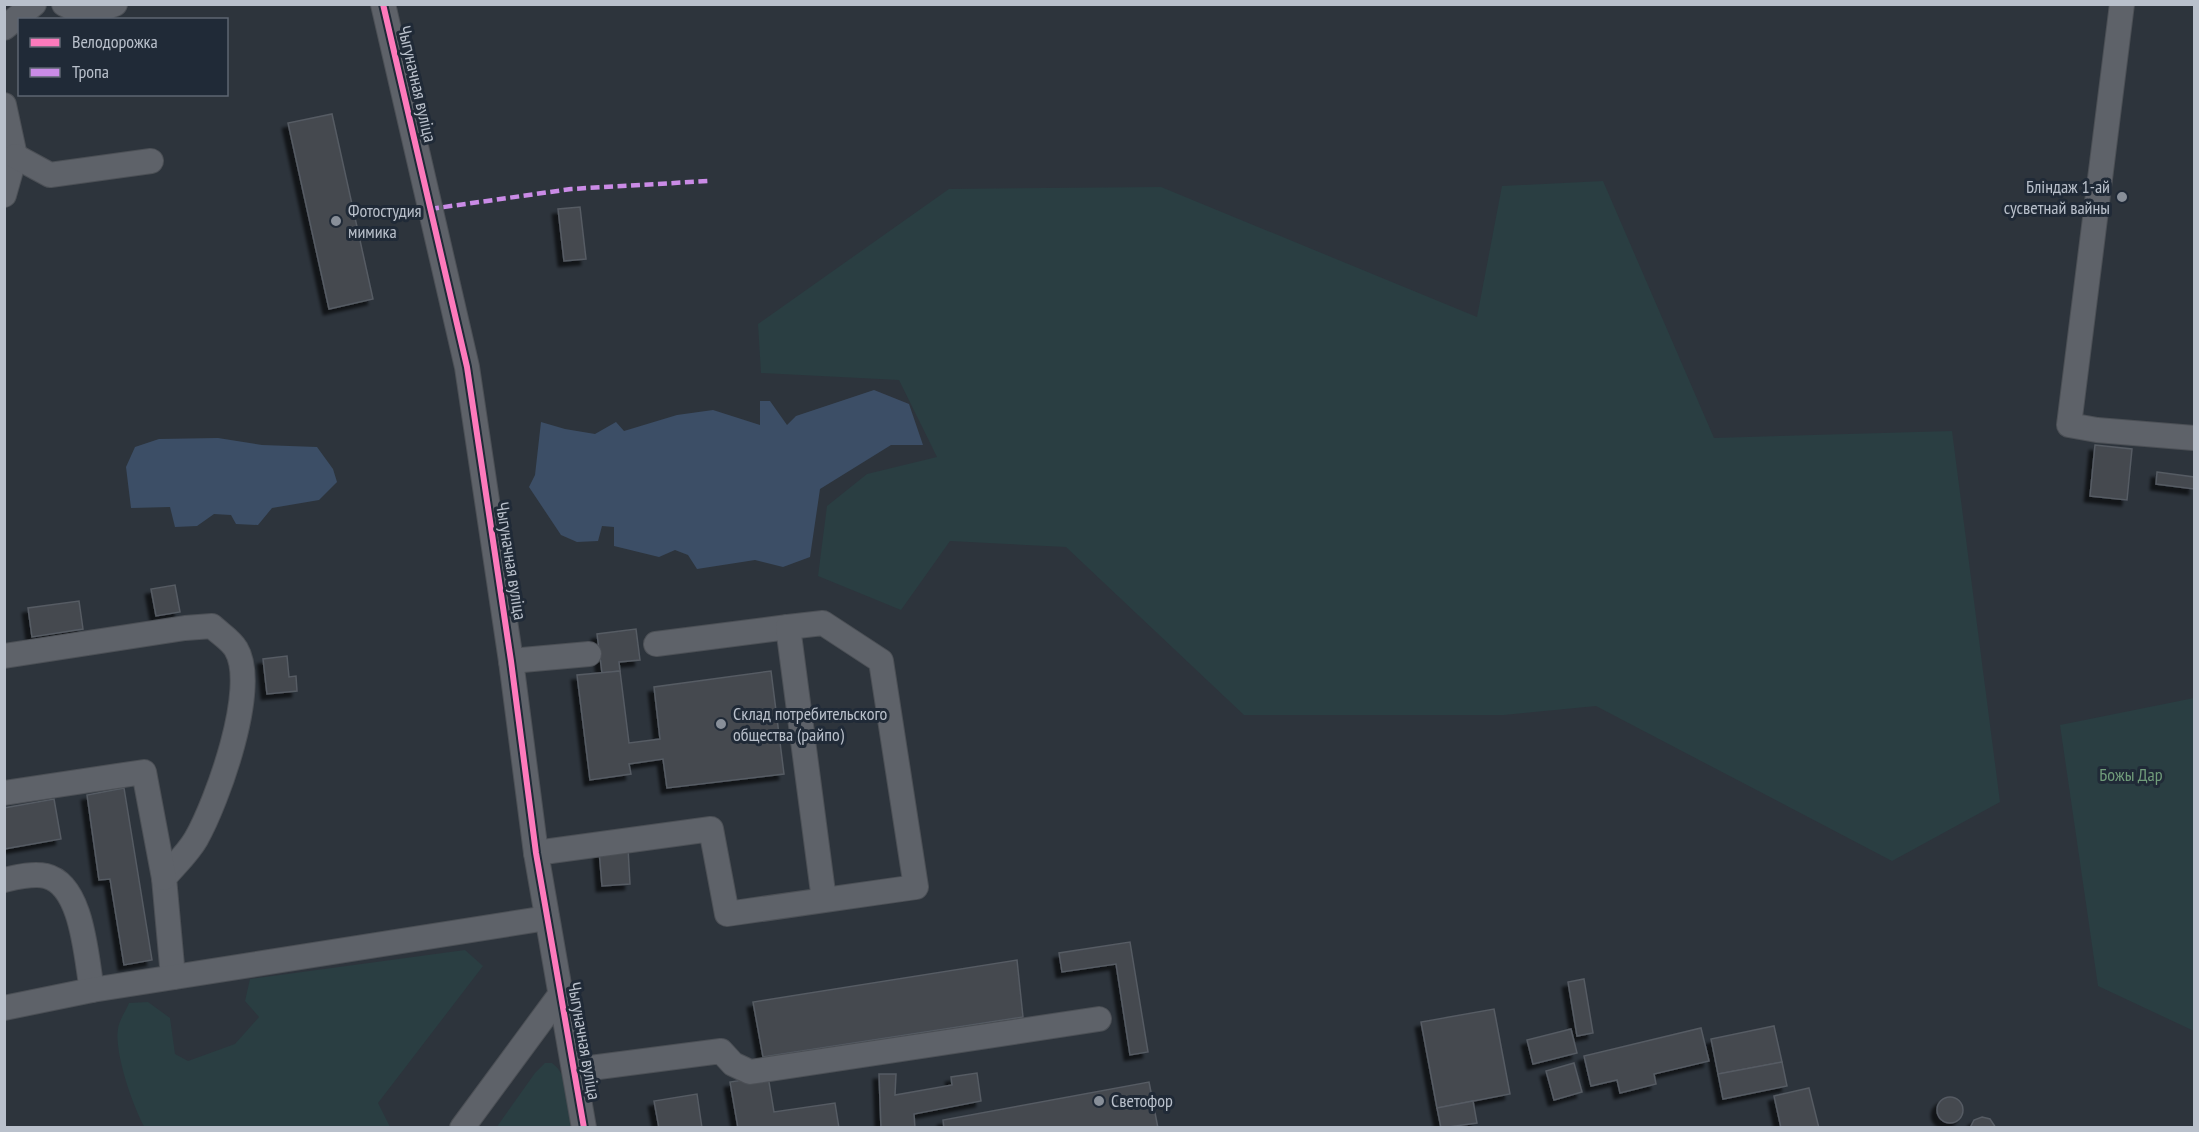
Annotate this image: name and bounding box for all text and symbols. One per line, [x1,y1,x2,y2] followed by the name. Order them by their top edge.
[18,18,228,96] legend
[393,23,442,144] street label: Чыгуначная вуліца
[72,30,158,53] text: Велодорожка
[72,60,109,83] text: Тропа
[2004,175,2110,219] place label: Бліндаж 1-ай сусветнай вайны
[2115,190,2129,204] marker: Бліндаж 1-ай сусветнай вайны
[348,199,422,243] place label: Фотостудия мимика
[329,214,343,228] marker: Фотостудия мимика
[491,501,532,621] street label: Чыгуначная вуліца
[733,702,888,746] place label: Склад потребительского общества (райпо)
[714,717,728,731] marker: Склад потребительского общества (райпо)
[2099,763,2163,786] park label: Божы Дар
[563,980,606,1101] street label: Чыгуначная вуліца
[1111,1089,1173,1112] place label: Светофор
[1092,1094,1106,1108] marker: Светофор

